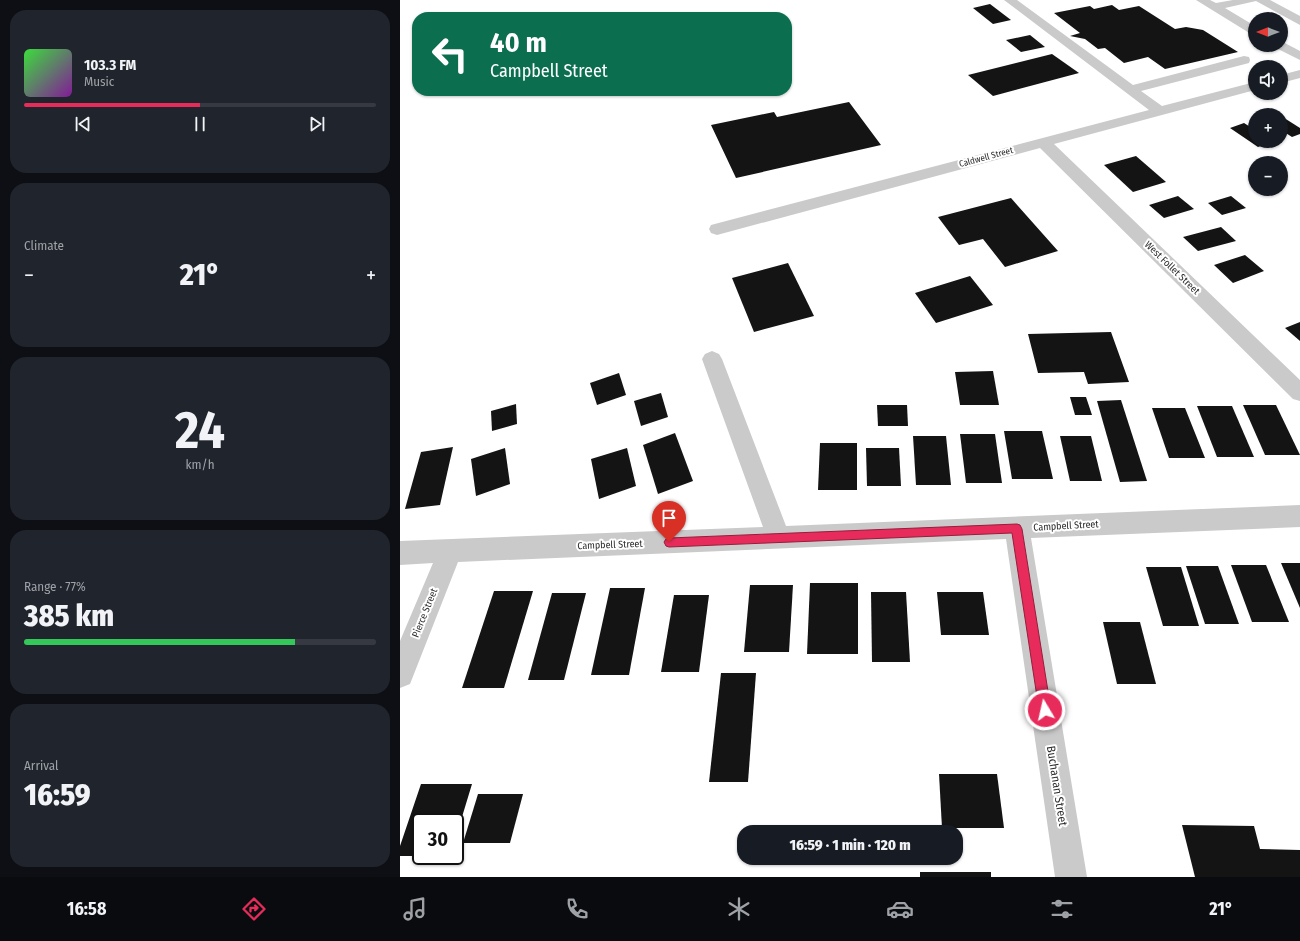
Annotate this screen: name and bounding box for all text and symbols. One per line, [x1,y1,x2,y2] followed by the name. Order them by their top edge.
[1248,12,1288,52] north arrow
[1248,12,1288,196] map controls
[490,26,547,59] text: 40 m
[424,28,476,80] icon: left
[84,56,136,74] text: 103.3 FM
[490,60,608,82] text: Campbell Street
[1248,60,1288,100] button: sound
[84,74,114,89] text: Music
[1248,108,1288,148] button: +
[72,113,94,135] icon: previous
[189,113,211,135] icon: pause
[306,113,328,135] icon: next
[958,145,1014,169] street label: Caldwell Street
[1248,156,1288,196] button: −
[24,238,64,253] text: Climate
[1142,239,1203,298] street label: West Follet Street
[180,257,220,293] text: 21°
[24,262,34,289] text: −
[366,262,376,289] text: +
[175,399,225,462] text: 24
[186,457,215,472] text: km/h
[652,501,686,542] pin
[658,507,680,529] icon: arrive
[1033,518,1100,534] street label: Campbell Street
[577,538,644,552] street label: Campbell Street
[24,579,86,594] text: Range · 77%
[410,586,441,639] street label: Pierce Street
[24,598,114,634] text: 385 km
[1024,689,1066,731] position arrow
[1044,745,1070,827] street label: Buchanan Street
[24,758,58,773] text: Arrival
[24,777,91,813] text: 16:59
[412,813,464,865] speed limit sign: 30
[789,836,911,854] text: 16:59 · 1 min · 120 m
[240,895,268,923] icon: directions
[401,895,429,923] icon: music
[563,895,591,923] icon: phone
[725,895,753,923] icon: climate
[886,895,914,923] icon: car
[1048,895,1076,923] icon: filters
[67,898,106,920] text: 16:58
[1209,898,1233,920] text: 21°

